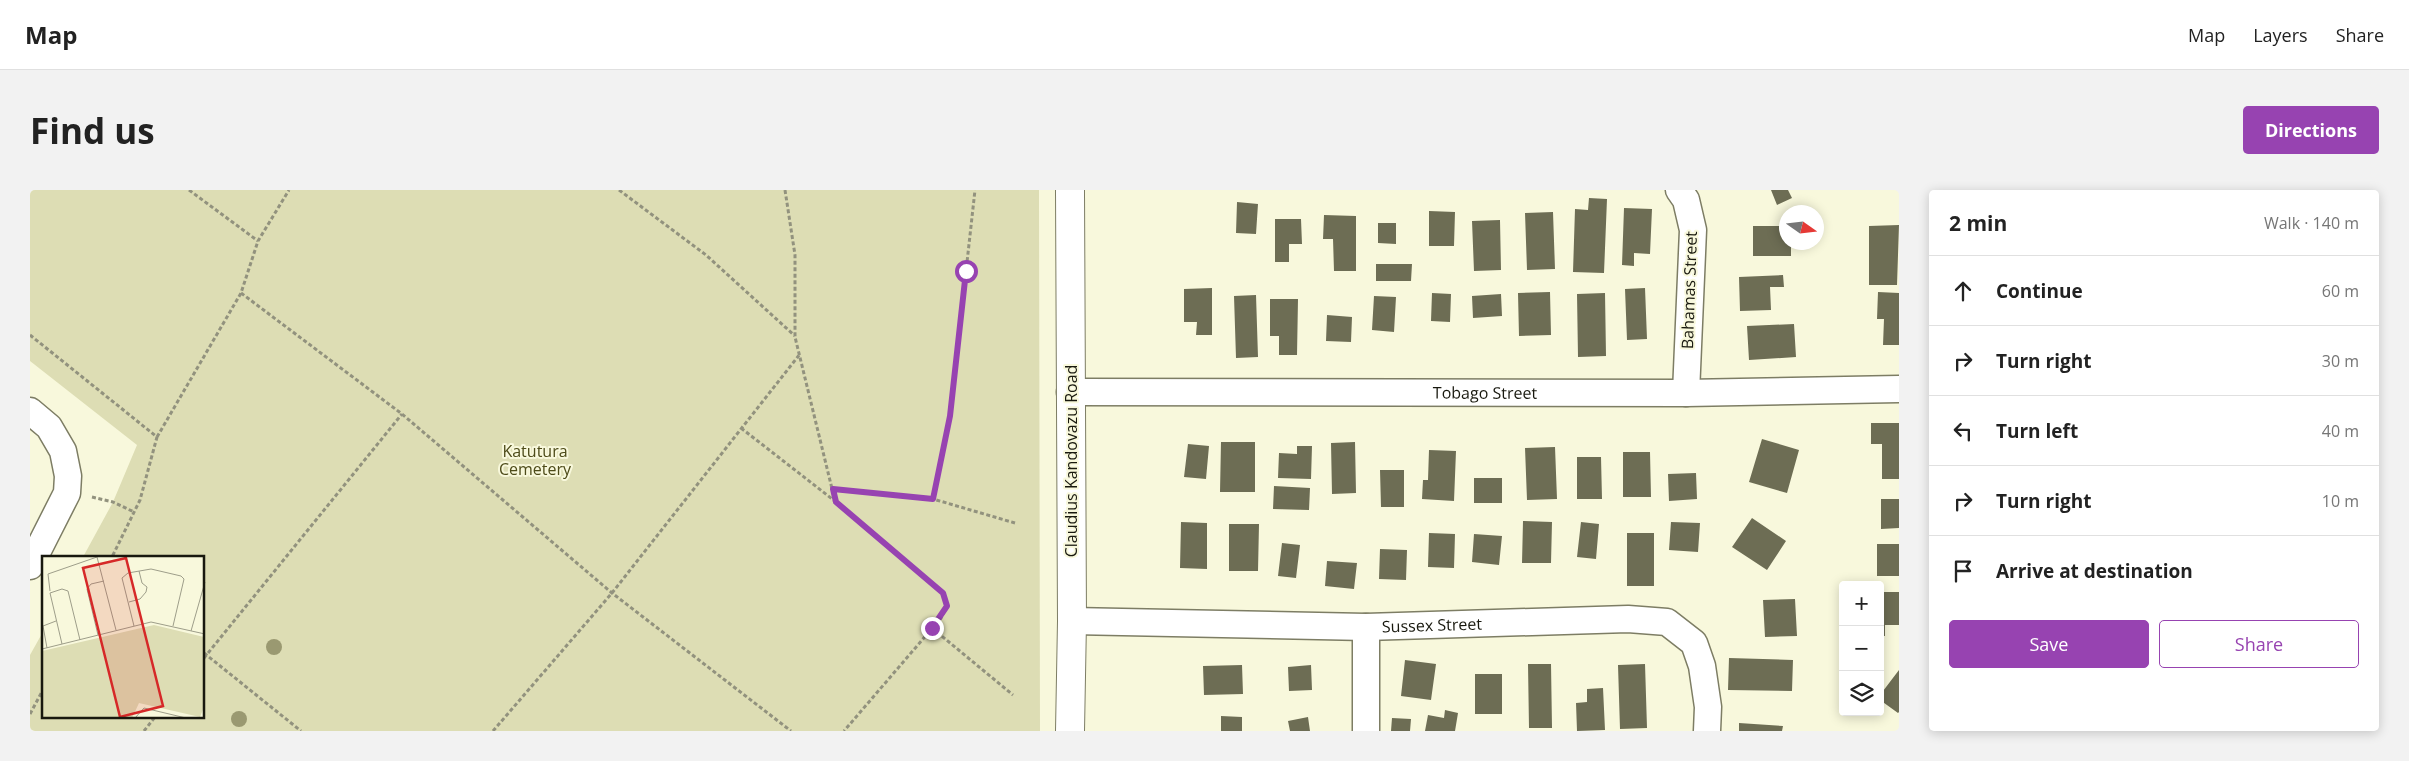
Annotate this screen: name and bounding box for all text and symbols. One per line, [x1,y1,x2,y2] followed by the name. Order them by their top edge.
[25,18,77,51] text: Map
[2188,23,2225,47] text: Map
[2253,23,2308,47] text: Layers
[2336,23,2384,47] text: Share
[2243,106,2379,154] button: Directions
[30,107,155,154] text: Find us
[1779,205,1824,250] north arrow
[1949,209,2007,237] text: 2 min
[2264,212,2359,234] text: Walk · 140 m
[1676,230,1702,349] street label: Bahamas Street
[955,260,978,283] route start
[1949,277,1977,305] icon: ahead
[1996,278,2083,304] text: Continue
[2322,280,2359,302] text: 60 m
[1949,347,1977,375] icon: right
[1996,348,2091,374] text: Turn right
[2322,350,2359,372] text: 30 m
[1060,365,1082,557] street label: Claudius Kandovazu Road
[1433,382,1537,404] street label: Tobago Street
[1949,417,1977,445] icon: left
[1996,418,2078,444] text: Turn left
[2322,420,2359,442] text: 40 m
[499,440,572,480] park label: Katutura Cemetery
[1949,487,1977,515] icon: right
[1996,488,2091,514] text: Turn right
[2322,490,2359,512] text: 10 m
[42,556,205,718] inset map
[1949,557,1977,585] icon: arrive
[1996,558,2193,584] text: Arrive at destination
[1839,581,1884,716] map controls
[1839,581,1884,626] button: +
[1382,612,1483,638] street label: Sussex Street
[921,617,944,640] route end
[1949,620,2149,668] button: Save
[2159,620,2359,668] button: Share
[1839,626,1884,671] button: −
[1839,671,1884,716] button: layers

